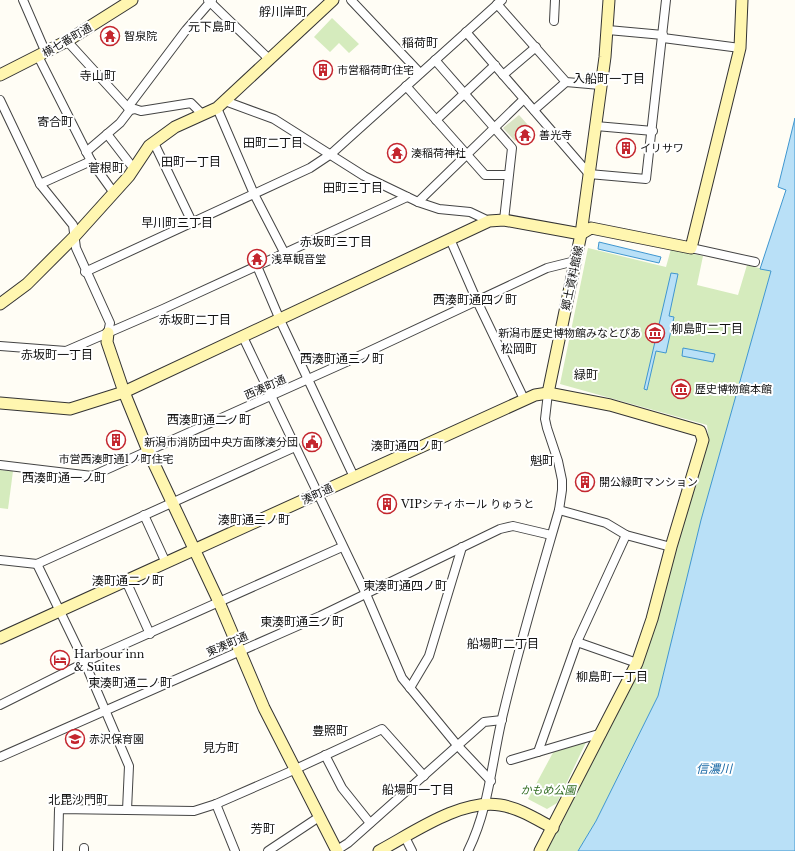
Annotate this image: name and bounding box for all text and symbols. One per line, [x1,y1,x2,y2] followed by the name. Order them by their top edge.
[259,4,307,19] district label: 艀川岸町
[188,19,236,34] district label: 元下島町
[40,20,94,60] street label: 横七番町通
[99,25,121,47] temple icon: 智泉院
[124,29,157,43] place label: 智泉院
[402,35,438,50] district label: 稲荷町
[312,59,334,81] building icon: 市営稲荷町住宅
[337,63,414,77] place label: 市営稲荷町住宅
[80,68,116,83] district label: 寺山町
[573,71,645,86] district label: 入船町一丁目
[37,114,73,129] district label: 寄合町
[514,124,536,146] temple icon: 善光寺
[539,128,572,142] place label: 善光寺
[243,135,303,150] district label: 田町二丁目
[615,137,637,159] building icon: イリサワ
[640,141,684,155] place label: イリサワ
[386,142,408,164] temple icon: 湊稲荷神社
[411,146,466,160] place label: 湊稲荷神社
[161,154,221,169] district label: 田町一丁目
[88,160,124,175] district label: 菅根町
[323,180,383,195] district label: 田町三丁目
[141,215,213,230] district label: 早川町三丁目
[300,234,372,249] district label: 赤坂町三丁目
[558,244,586,312] street label: 郷土資料館線
[246,248,268,270] temple icon: 浅草観音堂
[271,252,326,266] place label: 浅草観音堂
[433,292,517,307] district label: 西湊町通四ノ町
[159,312,231,327] district label: 赤坂町二丁目
[671,321,743,336] district label: 柳島町二丁目
[644,322,666,344] museum icon: 新潟市歴史博物館みなとぴあ
[498,326,641,340] place label: 新潟市歴史博物館みなとぴあ
[501,341,537,356] district label: 松岡町
[21,347,93,362] district label: 赤坂町一丁目
[300,351,384,366] district label: 西湊町通三ノ町
[574,367,598,382] district label: 緑町
[242,372,288,402] street label: 西湊町通
[670,378,692,400] museum icon: 歴史博物館本館
[695,382,772,396] place label: 歴史博物館本館
[167,412,251,427] district label: 西湊町通二ノ町
[105,429,127,451] building icon: 市営西湊町通1ノ町住宅
[301,431,323,453] public building icon: 新潟市消防団中央方面隊湊分団
[144,435,298,449] place label: 新潟市消防団中央方面隊湊分団
[371,438,443,453] district label: 湊町通四ノ町
[59,452,173,466] place label: 市営西湊町通1ノ町住宅
[530,453,554,468] district label: 魁町
[22,470,106,485] district label: 西湊町通一ノ町
[574,471,596,493] building icon: 開公緑町マンション
[599,475,698,489] place label: 開公緑町マンション
[299,481,335,507] street label: 湊町通
[376,493,398,515] building icon: VIPシティホール りゅうと
[400,497,534,511] place label: VIPシティホール りゅうと
[218,512,290,527] district label: 湊町通三ノ町
[92,573,164,588] district label: 湊町通二ノ町
[363,578,447,593] district label: 東湊町通四ノ町
[260,614,344,629] district label: 東湊町通三ノ町
[204,629,250,659] street label: 東湊町通
[467,636,539,651] district label: 船場町二丁目
[74,647,145,674] place label: Harbour inn & Suites
[49,649,71,671] hotel icon: Harbour inn & Suites
[576,669,648,684] district label: 柳島町一丁目
[88,675,172,690] district label: 東湊町通二ノ町
[312,723,348,738] district label: 豊照町
[64,728,86,750] school or university icon: 赤沢保育園
[89,732,144,746] place label: 赤沢保育園
[203,740,239,755] district label: 見方町
[696,761,734,776] water label: 信濃川
[382,782,454,797] district label: 船場町一丁目
[521,783,577,797] park label: かもめ公園
[48,792,108,807] district label: 北毘沙門町
[251,821,275,836] district label: 芳町

